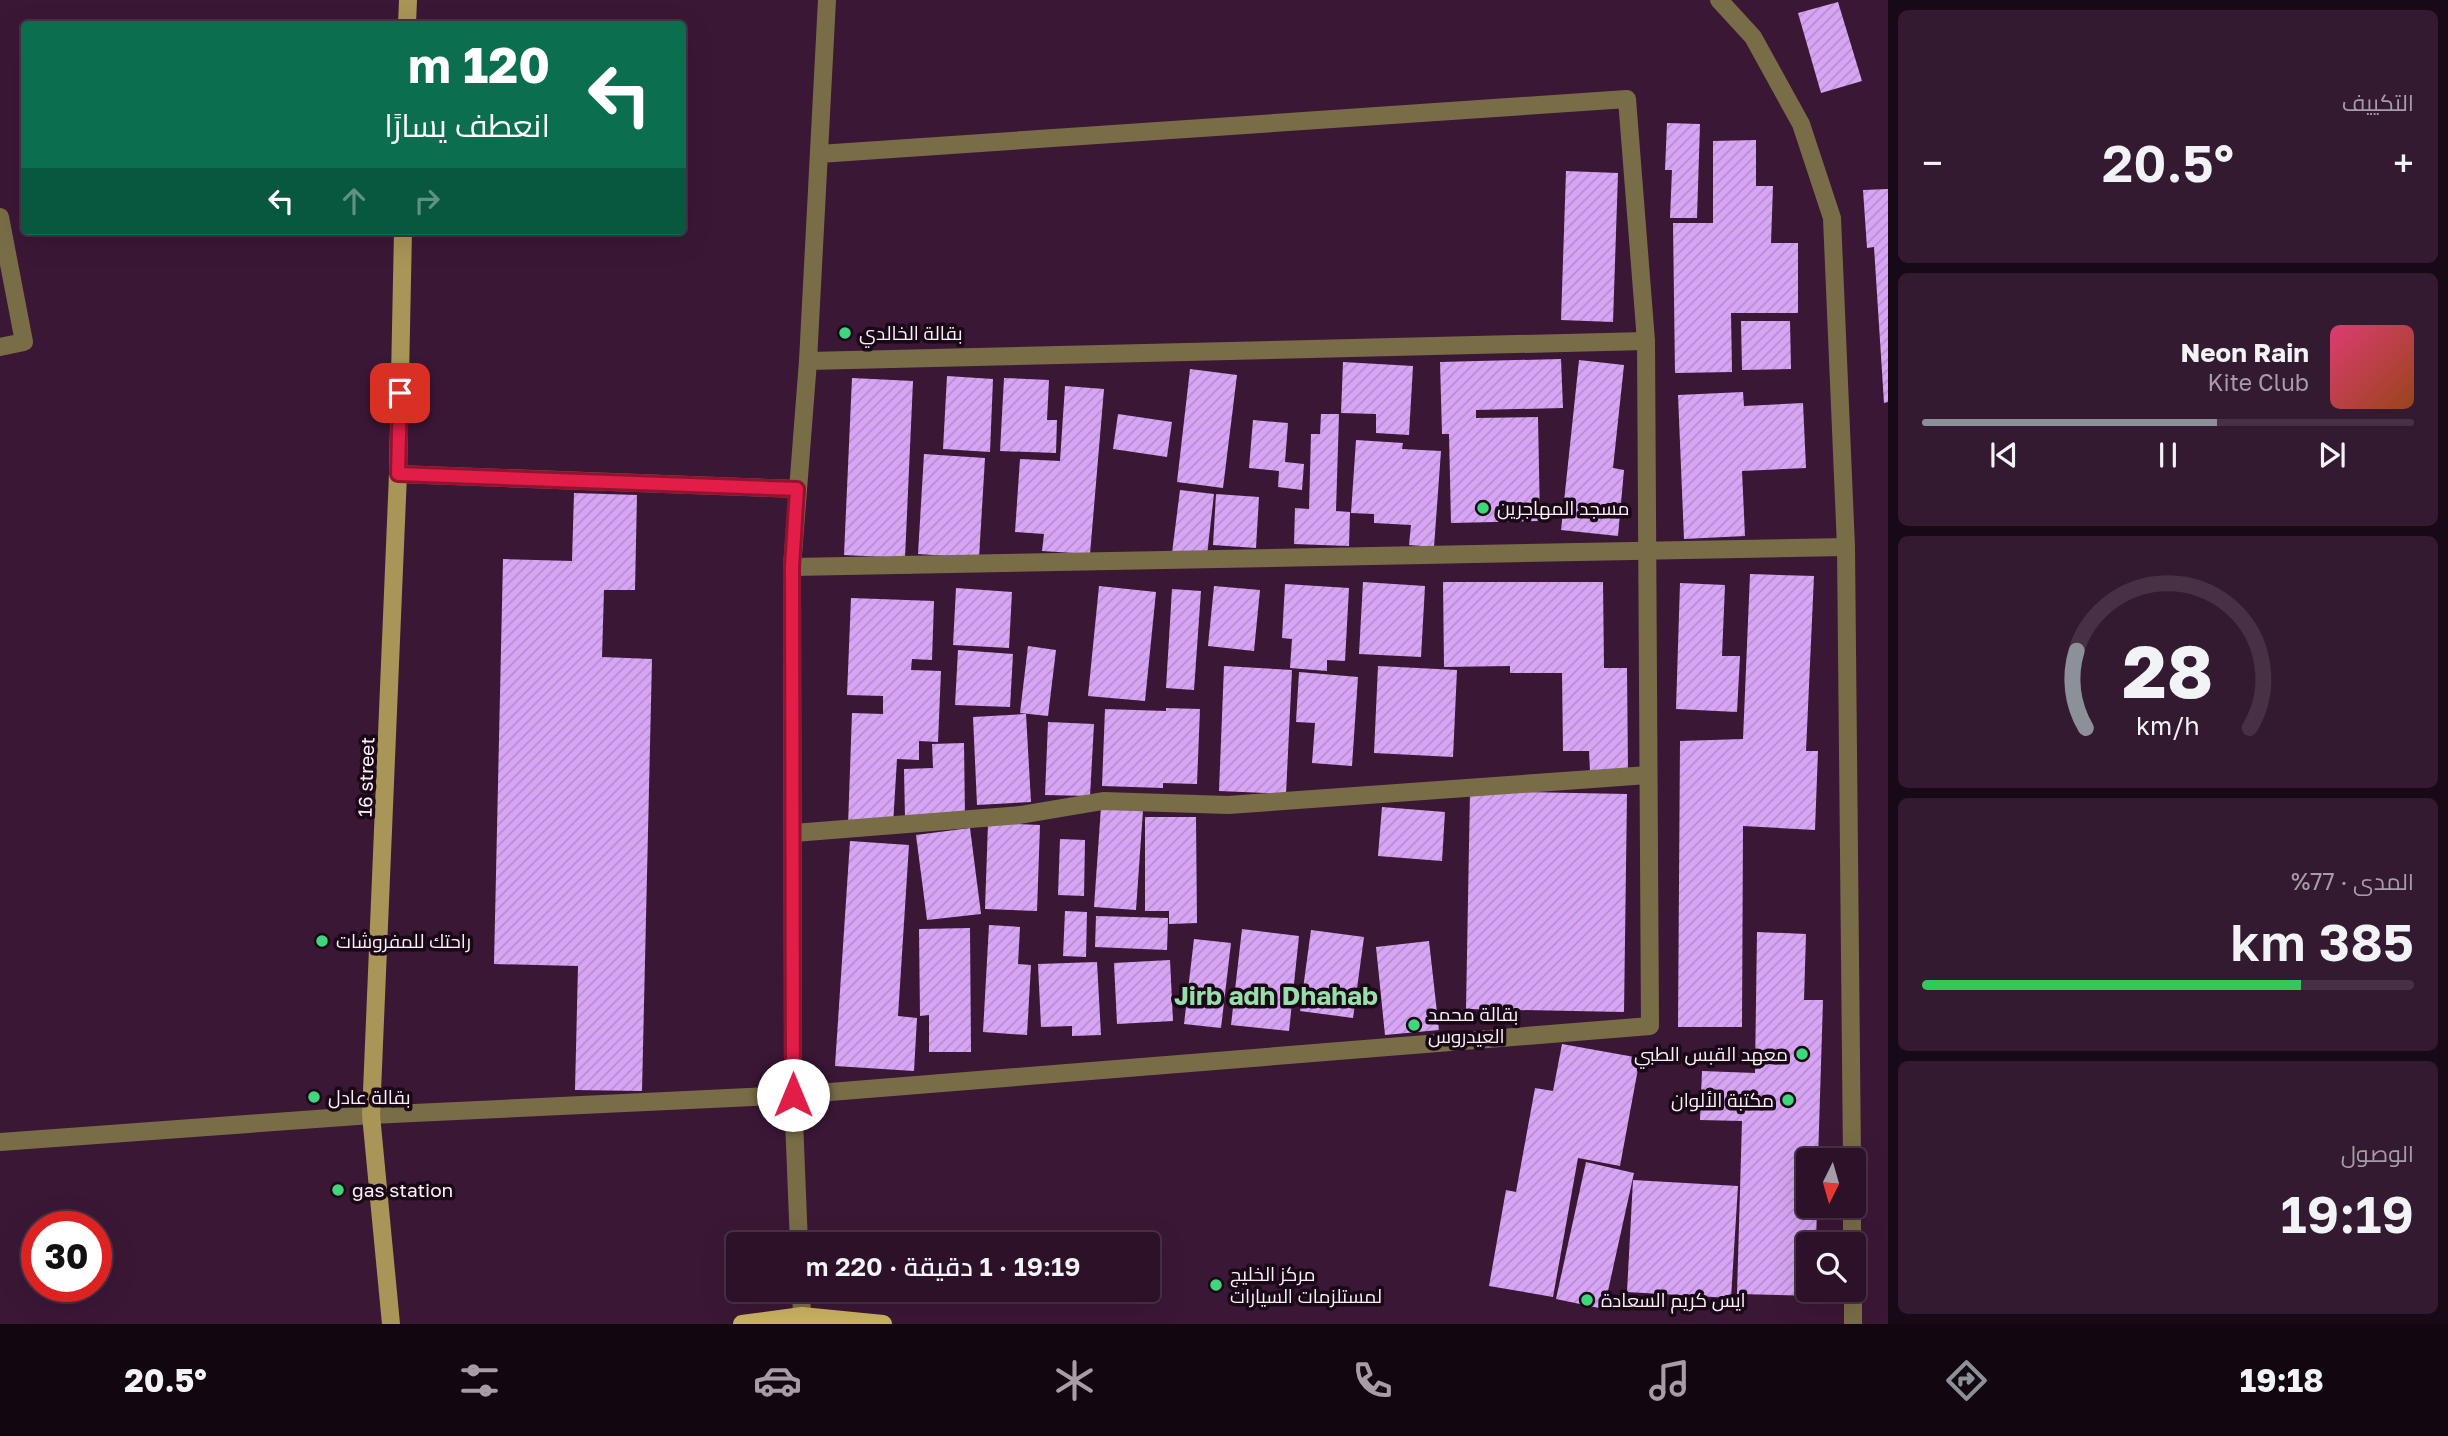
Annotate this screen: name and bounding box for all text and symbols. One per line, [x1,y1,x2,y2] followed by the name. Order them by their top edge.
[408,35,550,94] text: 120 m
[574,49,665,140] icon: left
[2342,88,2414,116] text: التكييف
[384,106,550,144] text: انعطف يسارًا
[2102,131,2234,193] text: 20.5°
[1922,140,1943,185] text: −
[2393,140,2414,185] text: +
[262,182,300,220] icon: left
[335,182,373,220] icon: ahead
[408,182,446,220] icon: right
[859,321,963,348] place label: بقالة الخالدي
[837,325,853,341] marker: بقالة الخالدي
[2180,337,2309,368] text: Neon Rain
[370,363,430,423] pin
[2208,368,2309,396] text: Kite Club
[381,374,419,412] icon: arrive
[1985,436,2023,474] icon: previous
[2149,436,2187,474] icon: pause
[2313,436,2351,474] icon: next
[1497,496,1629,520] place label: مسجد المهاجرين
[1475,500,1491,516] marker: مسجد المهاجرين
[2123,627,2214,714] text: 28
[2136,710,2200,741] text: km/h
[353,737,378,817] street label: 16 street
[2291,867,2414,895] text: المدى · 77%
[2230,910,2414,972] text: 385 km
[336,929,471,953] place label: راحتك للمفروشات
[314,933,330,949] marker: راحتك للمفروشات
[1174,980,1378,1011] district label: Jirb adh Dhahab
[1428,1002,1518,1048] place label: بقالة محمد العيدروس
[1406,1017,1422,1033] marker: بقالة محمد العيدروس
[1634,1042,1788,1069] place label: معهد القبس الطبي
[1794,1046,1810,1062] marker: معهد القبس الطبي
[756,1058,830,1132] position arrow
[328,1085,410,1109] place label: بقالة عادل
[1671,1088,1774,1112] place label: مكتبة الألوان
[306,1089,322,1105] marker: بقالة عادل
[1780,1092,1796,1108] marker: مكتبة الألوان
[2341,1139,2414,1167] text: الوصول
[1796,1148,1866,1218] north arrow
[1796,1148,1866,1302] map controls
[352,1178,453,1201] place label: gas station
[330,1182,346,1198] marker: gas station
[2281,1182,2414,1244] text: 19:19
[21,1211,112,1302] speed limit sign: 30
[1796,1232,1866,1302] button: search
[806,1251,1080,1282] text: 19:19 · 1 دقيقة · 220 m
[1230,1262,1382,1308] place label: مركز الخليج لمستلزمات السيارات
[1208,1277,1224,1293] marker: مركز الخليج لمستلزمات السيارات
[1601,1288,1746,1314] place label: ايس كريم السعادة
[1579,1292,1595,1308] marker: ايس كريم السعادة
[455,1356,504,1405] icon: filters
[753,1356,802,1405] icon: car
[1050,1356,1099,1405] icon: climate
[1348,1356,1397,1405] icon: phone
[1645,1356,1694,1405] icon: music
[1942,1356,1991,1405] icon: directions
[124,1361,207,1399] text: 20.5°
[2240,1361,2324,1399] text: 19:18

